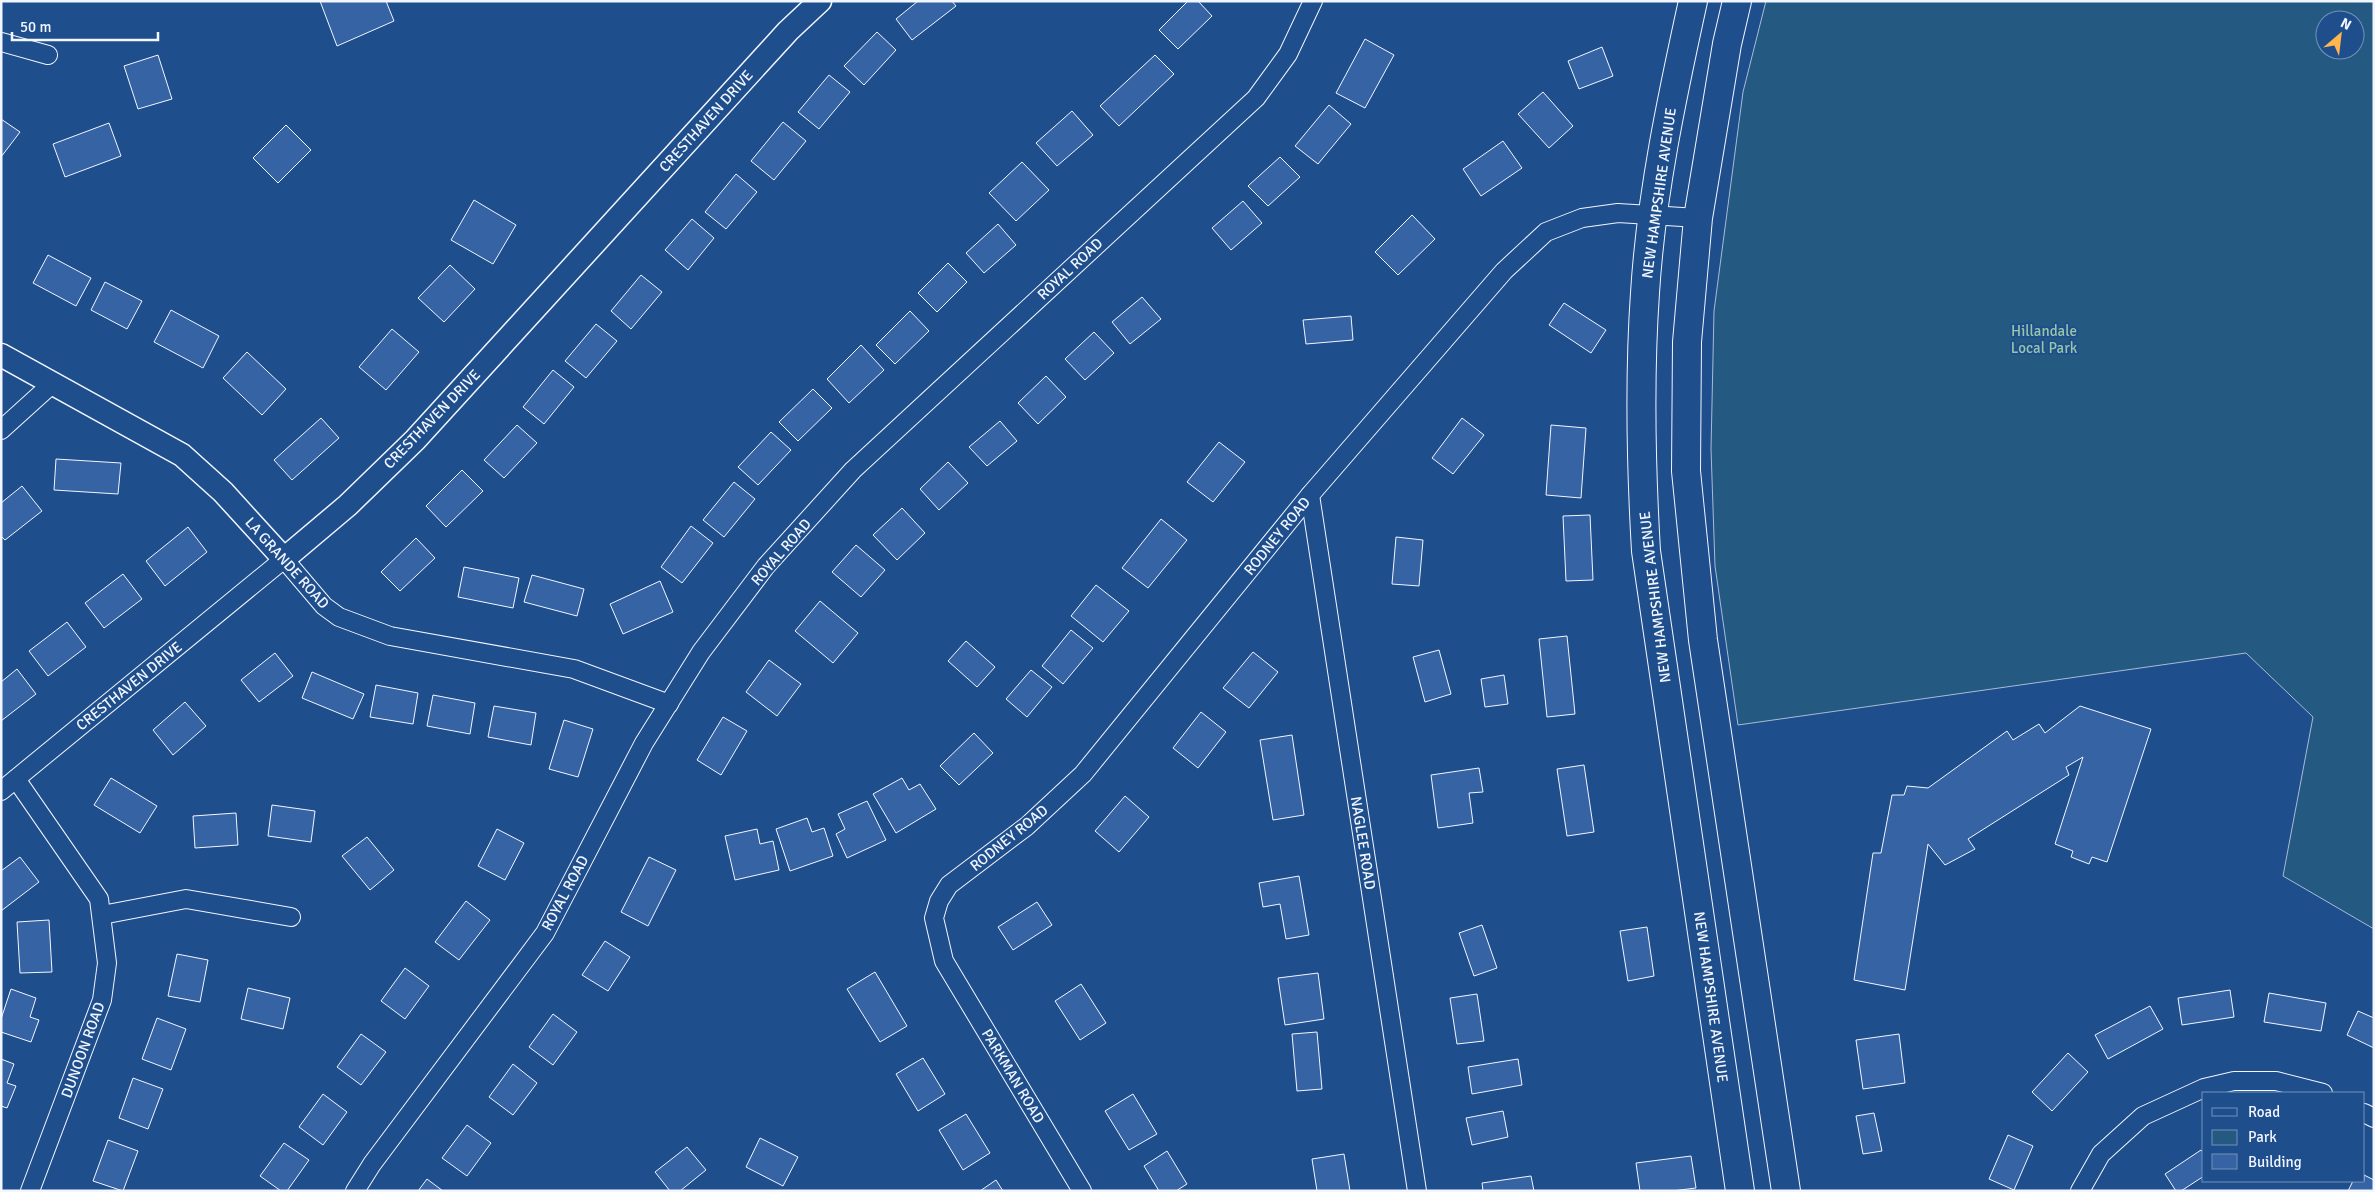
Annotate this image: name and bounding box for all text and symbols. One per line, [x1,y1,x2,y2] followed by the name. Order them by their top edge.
[12,10,159,42] scale bar
[2315,10,2365,60] north arrow
[2338,14,2354,34] text: N
[20,18,51,36] text: 50 m
[655,66,757,176] street label: CRESTHAVEN DRIVE
[1638,106,1680,280] street label: NEW HAMPSHIRE AVENUE
[1034,234,1106,304] street label: ROYAL ROAD
[2011,322,2078,357] park label: Hillandale Local Park
[380,366,484,472] street label: CRESTHAVEN DRIVE
[1240,493,1314,579] street label: RODNEY ROAD
[1636,510,1674,684] street label: NEW HAMPSHIRE AVENUE
[241,513,333,613] street label: LA GRANDE ROAD
[747,515,815,589] street label: ROYAL ROAD
[72,638,186,734] street label: CRESTHAVEN DRIVE
[1347,795,1379,891] street label: NAGLEE ROAD
[966,801,1052,875] street label: RODNEY ROAD
[538,852,592,934] street label: ROYAL ROAD
[1690,910,1732,1084] street label: NEW HAMPSHIRE AVENUE
[57,1000,109,1100] street label: DUNOON ROAD
[978,1026,1048,1126] street label: PARKMAN ROAD
[2202,1092,2365,1182] legend
[2248,1103,2280,1121] text: Road
[2248,1128,2277,1146] text: Park
[2248,1153,2302,1171] text: Building

